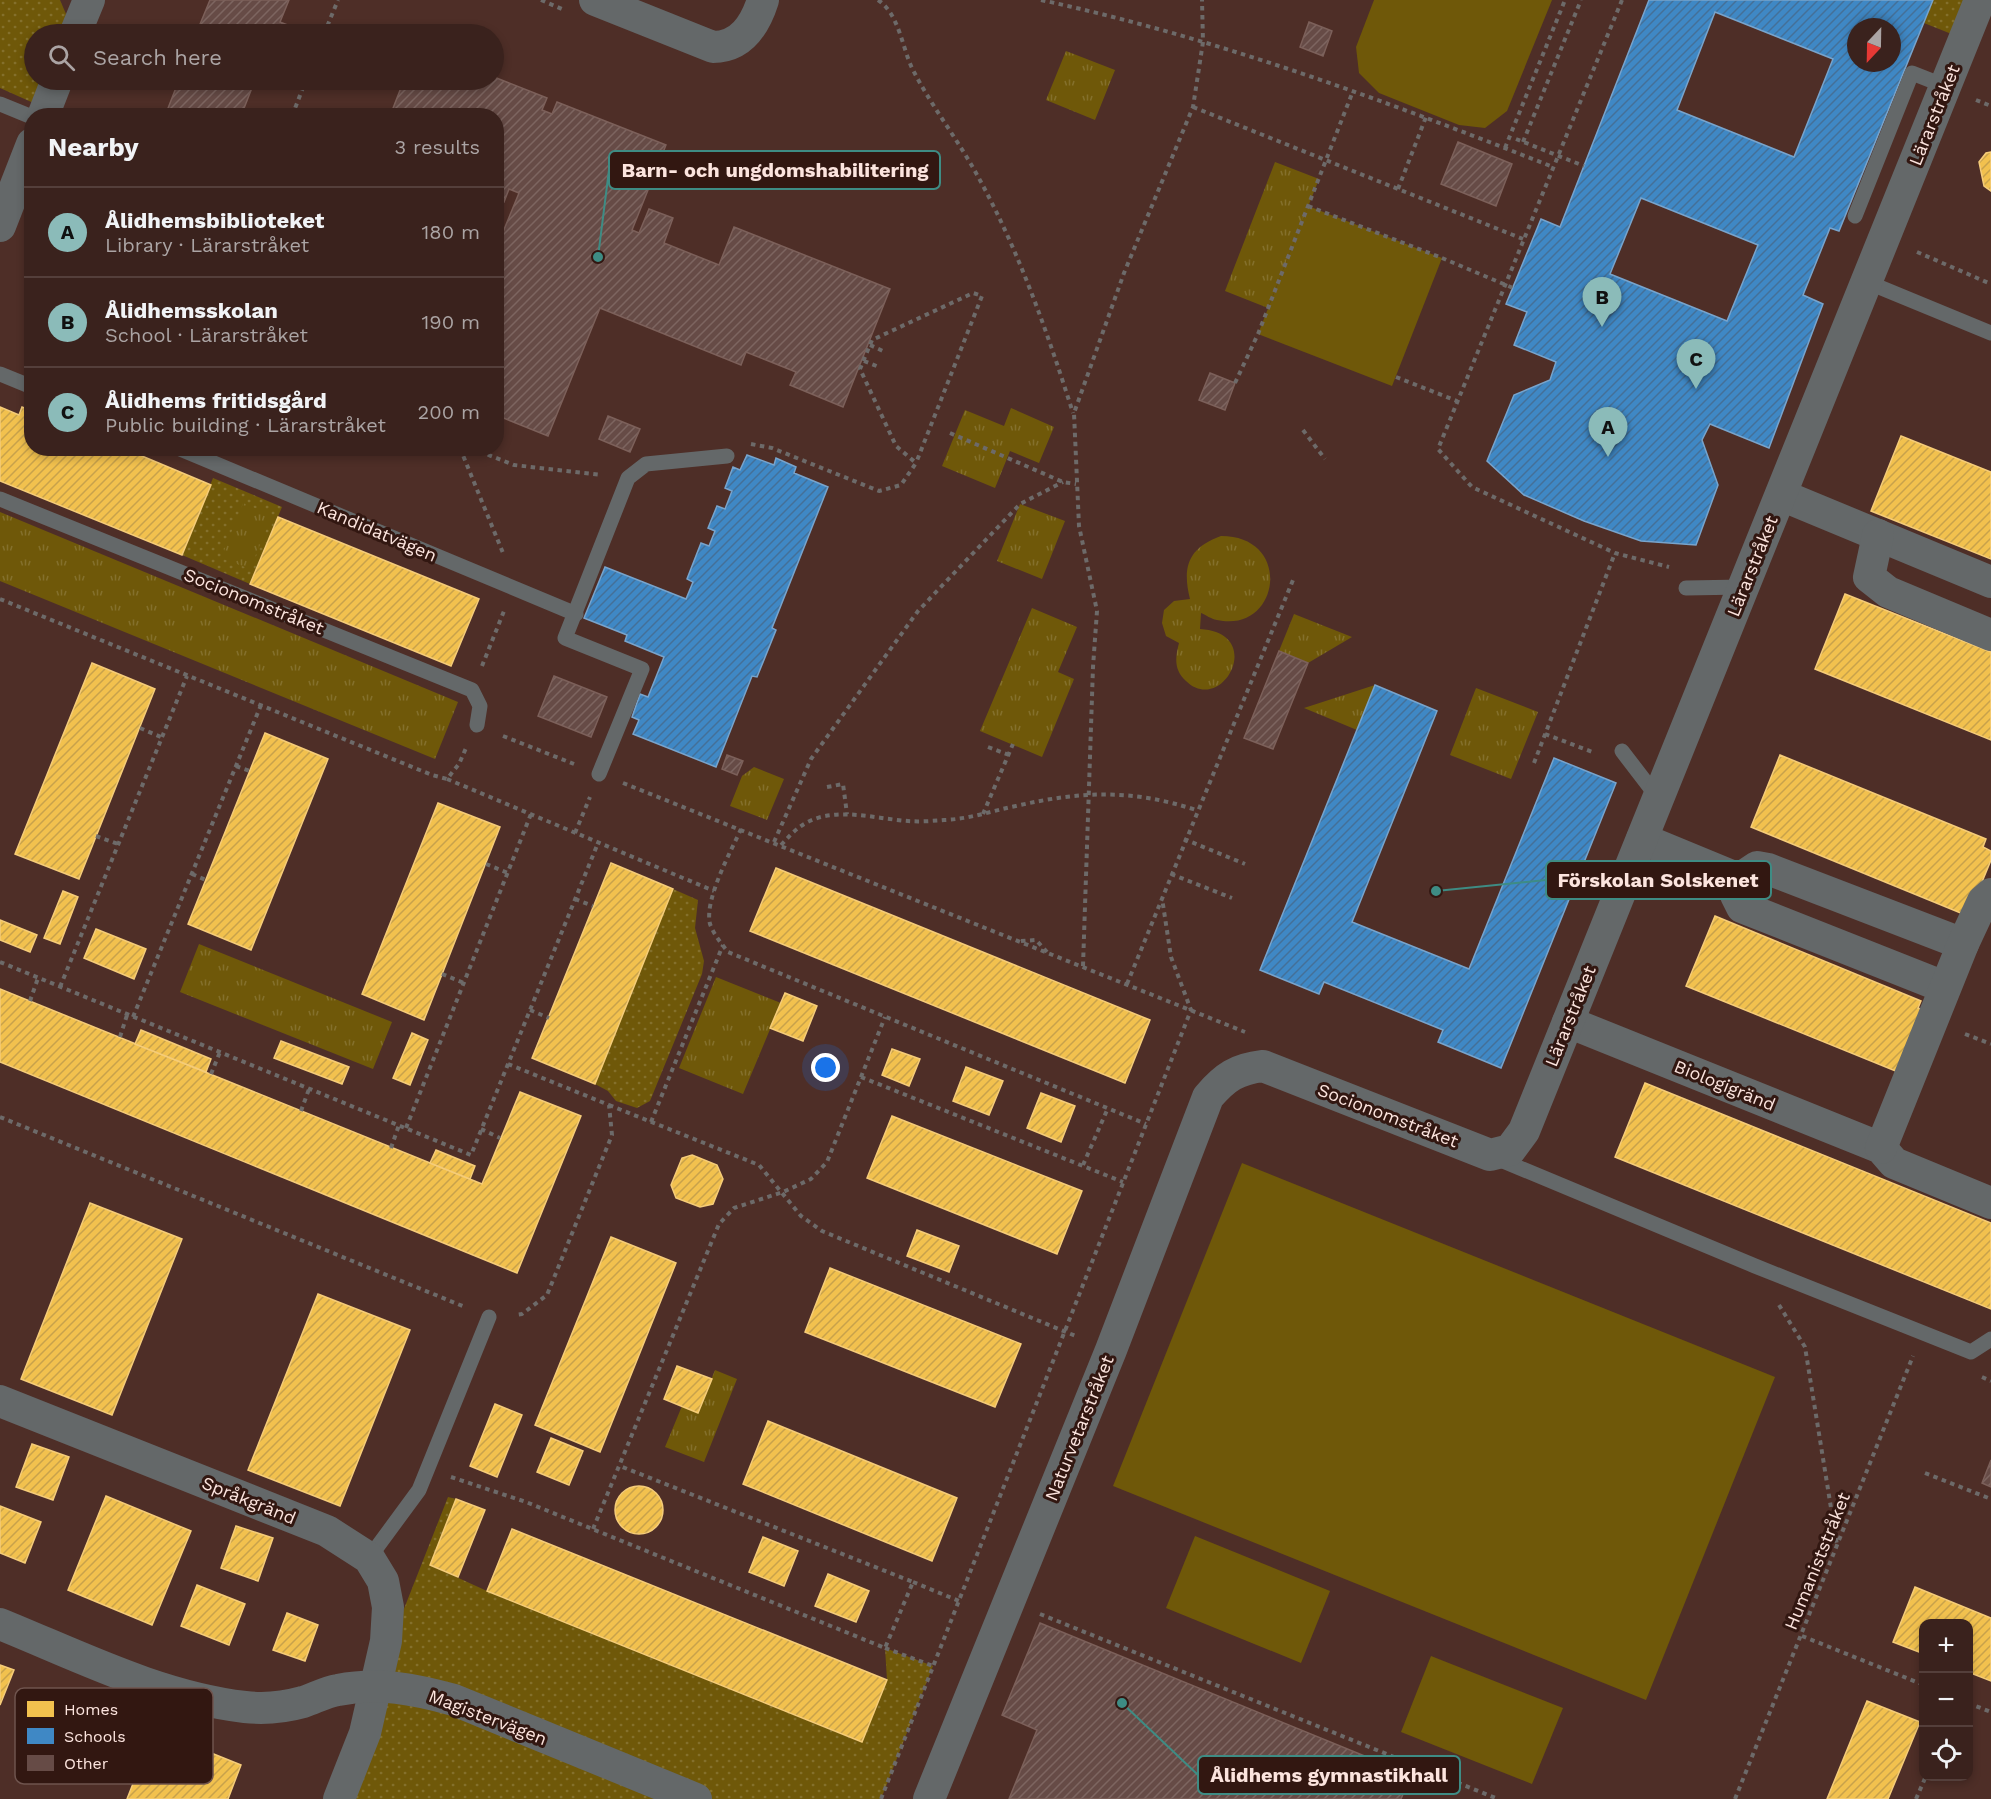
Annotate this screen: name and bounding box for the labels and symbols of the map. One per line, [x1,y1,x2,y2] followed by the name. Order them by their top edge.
[1847,18,1901,72] north arrow
[1904,61,1964,169] street label: Lärarstråket
[609,151,940,189] callout: Barn- och ungdomshabilitering
[622,158,929,182] text: Barn- och ungdomshabilitering
[1582,278,1622,327] pin: B
[1676,340,1716,389] pin: C
[1588,408,1628,457] pin: A
[314,496,440,566] street label: Kandidatvägen
[1722,512,1782,620] street label: Lärarstråket
[181,563,327,639] street label: Socionomstråket
[1546,861,1771,899] callout: Förskolan Solskenet
[1558,868,1759,892] text: Förskolan Solskenet
[1540,962,1600,1070] street label: Lärarstråket
[811,1053,840,1082] your location
[1671,1055,1779,1115] street label: Biologigränd
[1315,1079,1462,1152] street label: Socionomstråket
[1040,1352,1118,1504] street label: Naturvetarstråket
[199,1472,299,1528] street label: Språkgränd
[1780,1489,1854,1633] street label: Humaniststråket
[426,1685,550,1749] street label: Magistervägen
[15,1688,213,1784] legend
[64,1700,118,1719] text: Homes
[64,1727,126,1746] text: Schools
[64,1754,109,1773] text: Other
[1198,1756,1460,1794] callout: Ålidhems gymnastikhall
[1210,1763,1448,1787] text: Ålidhems gymnastikhall

